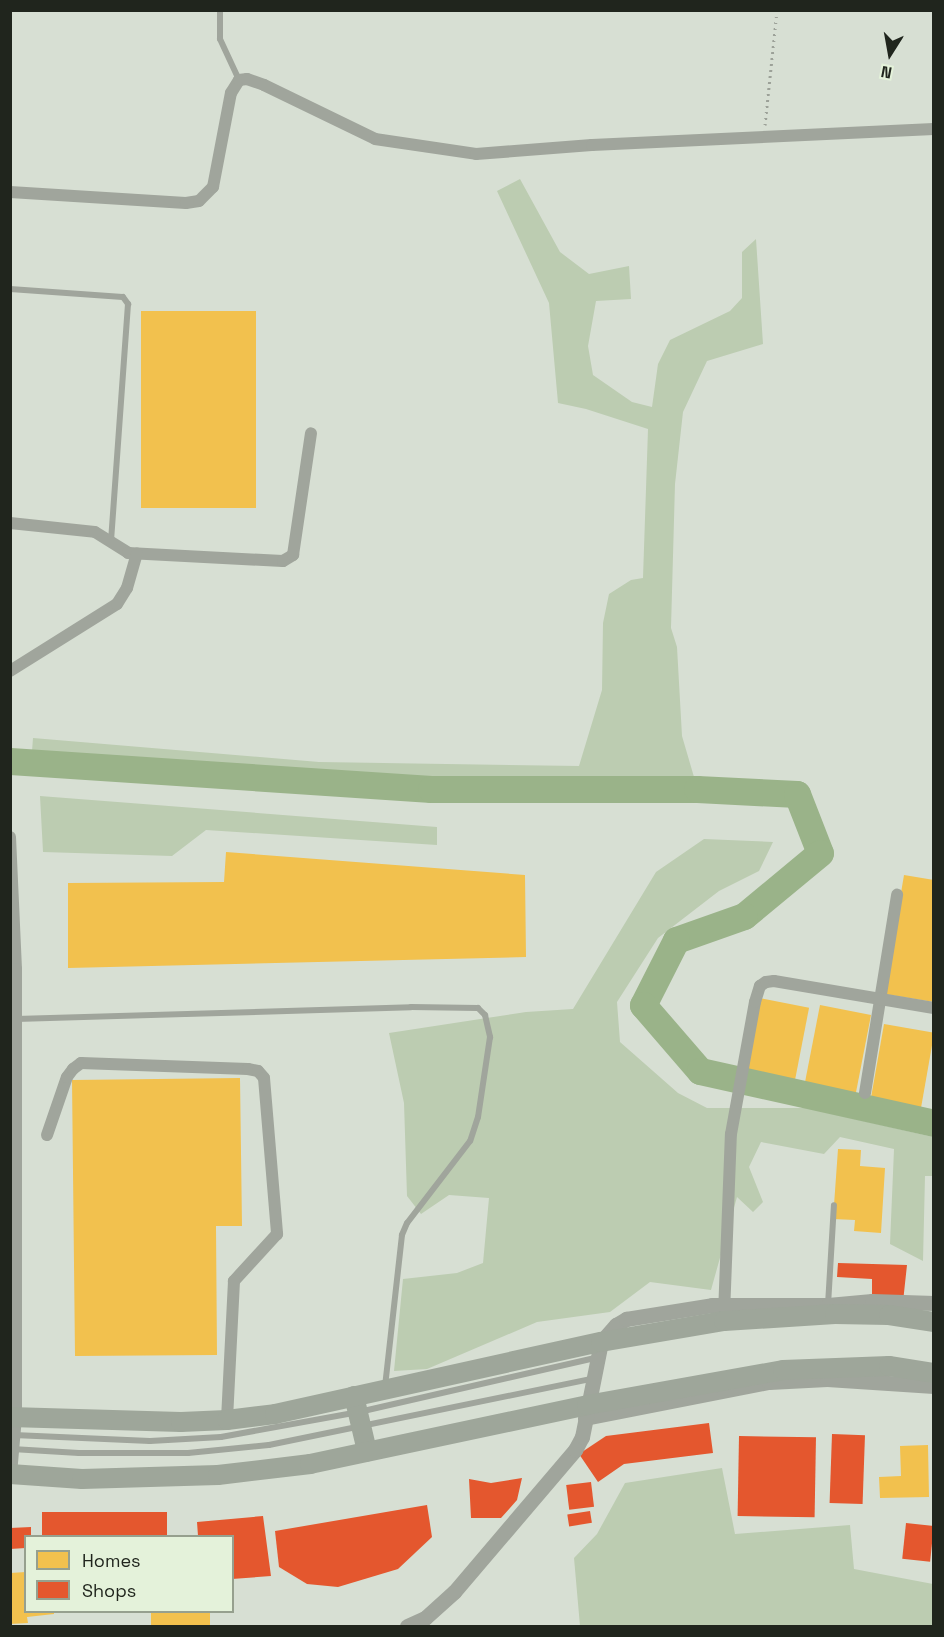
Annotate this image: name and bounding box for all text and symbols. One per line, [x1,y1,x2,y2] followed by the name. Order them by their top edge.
[860,24,920,84] north arrow
[879,61,894,83] text: N
[24,1535,234,1613] legend
[82,1549,141,1572] text: Homes
[82,1579,136,1602] text: Shops

